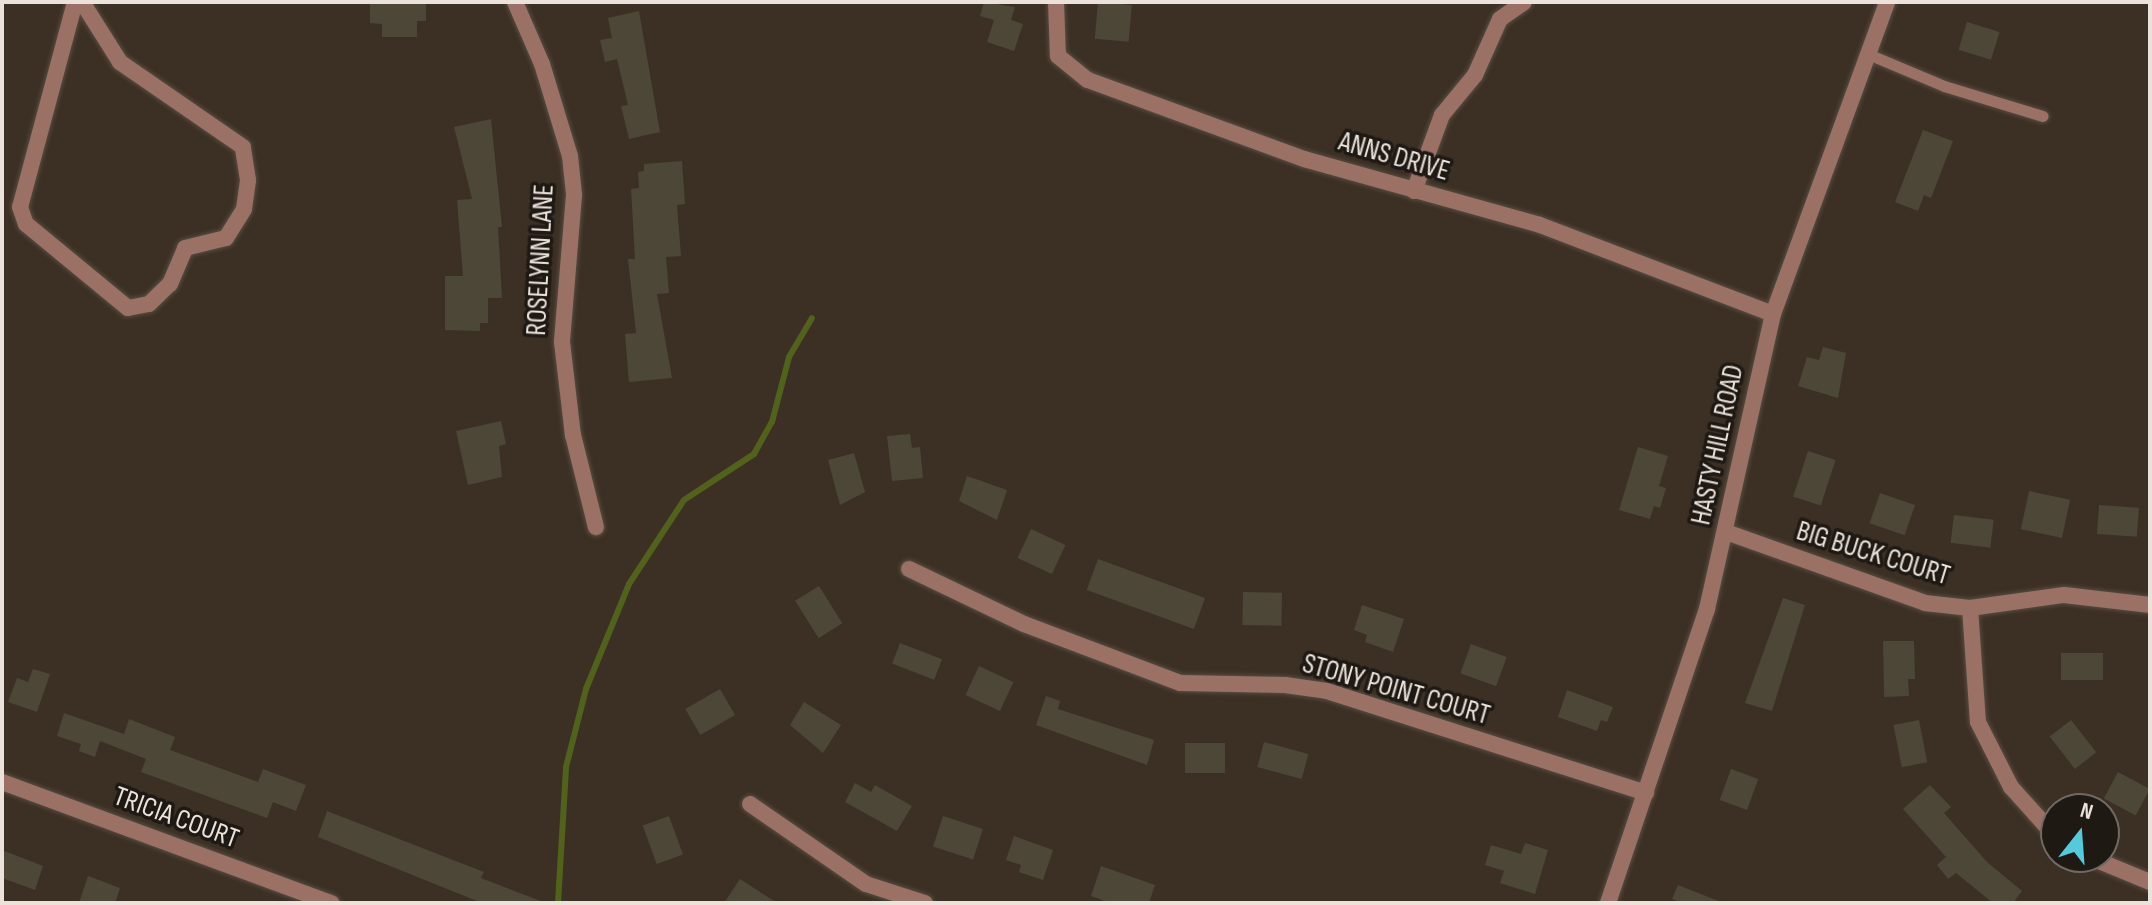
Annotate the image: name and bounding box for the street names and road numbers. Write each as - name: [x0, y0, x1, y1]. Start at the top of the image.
- street label: ANNS DRIVE: [1335, 125, 1453, 189]
- street label: ROSELYNN LANE: [520, 183, 562, 337]
- street label: HASTY HILL ROAD: [1685, 362, 1751, 528]
- street label: BIG BUCK COURT: [1792, 515, 1954, 593]
- street label: STONY POINT COURT: [1298, 647, 1494, 733]
- street label: TRICIA COURT: [109, 780, 243, 856]

